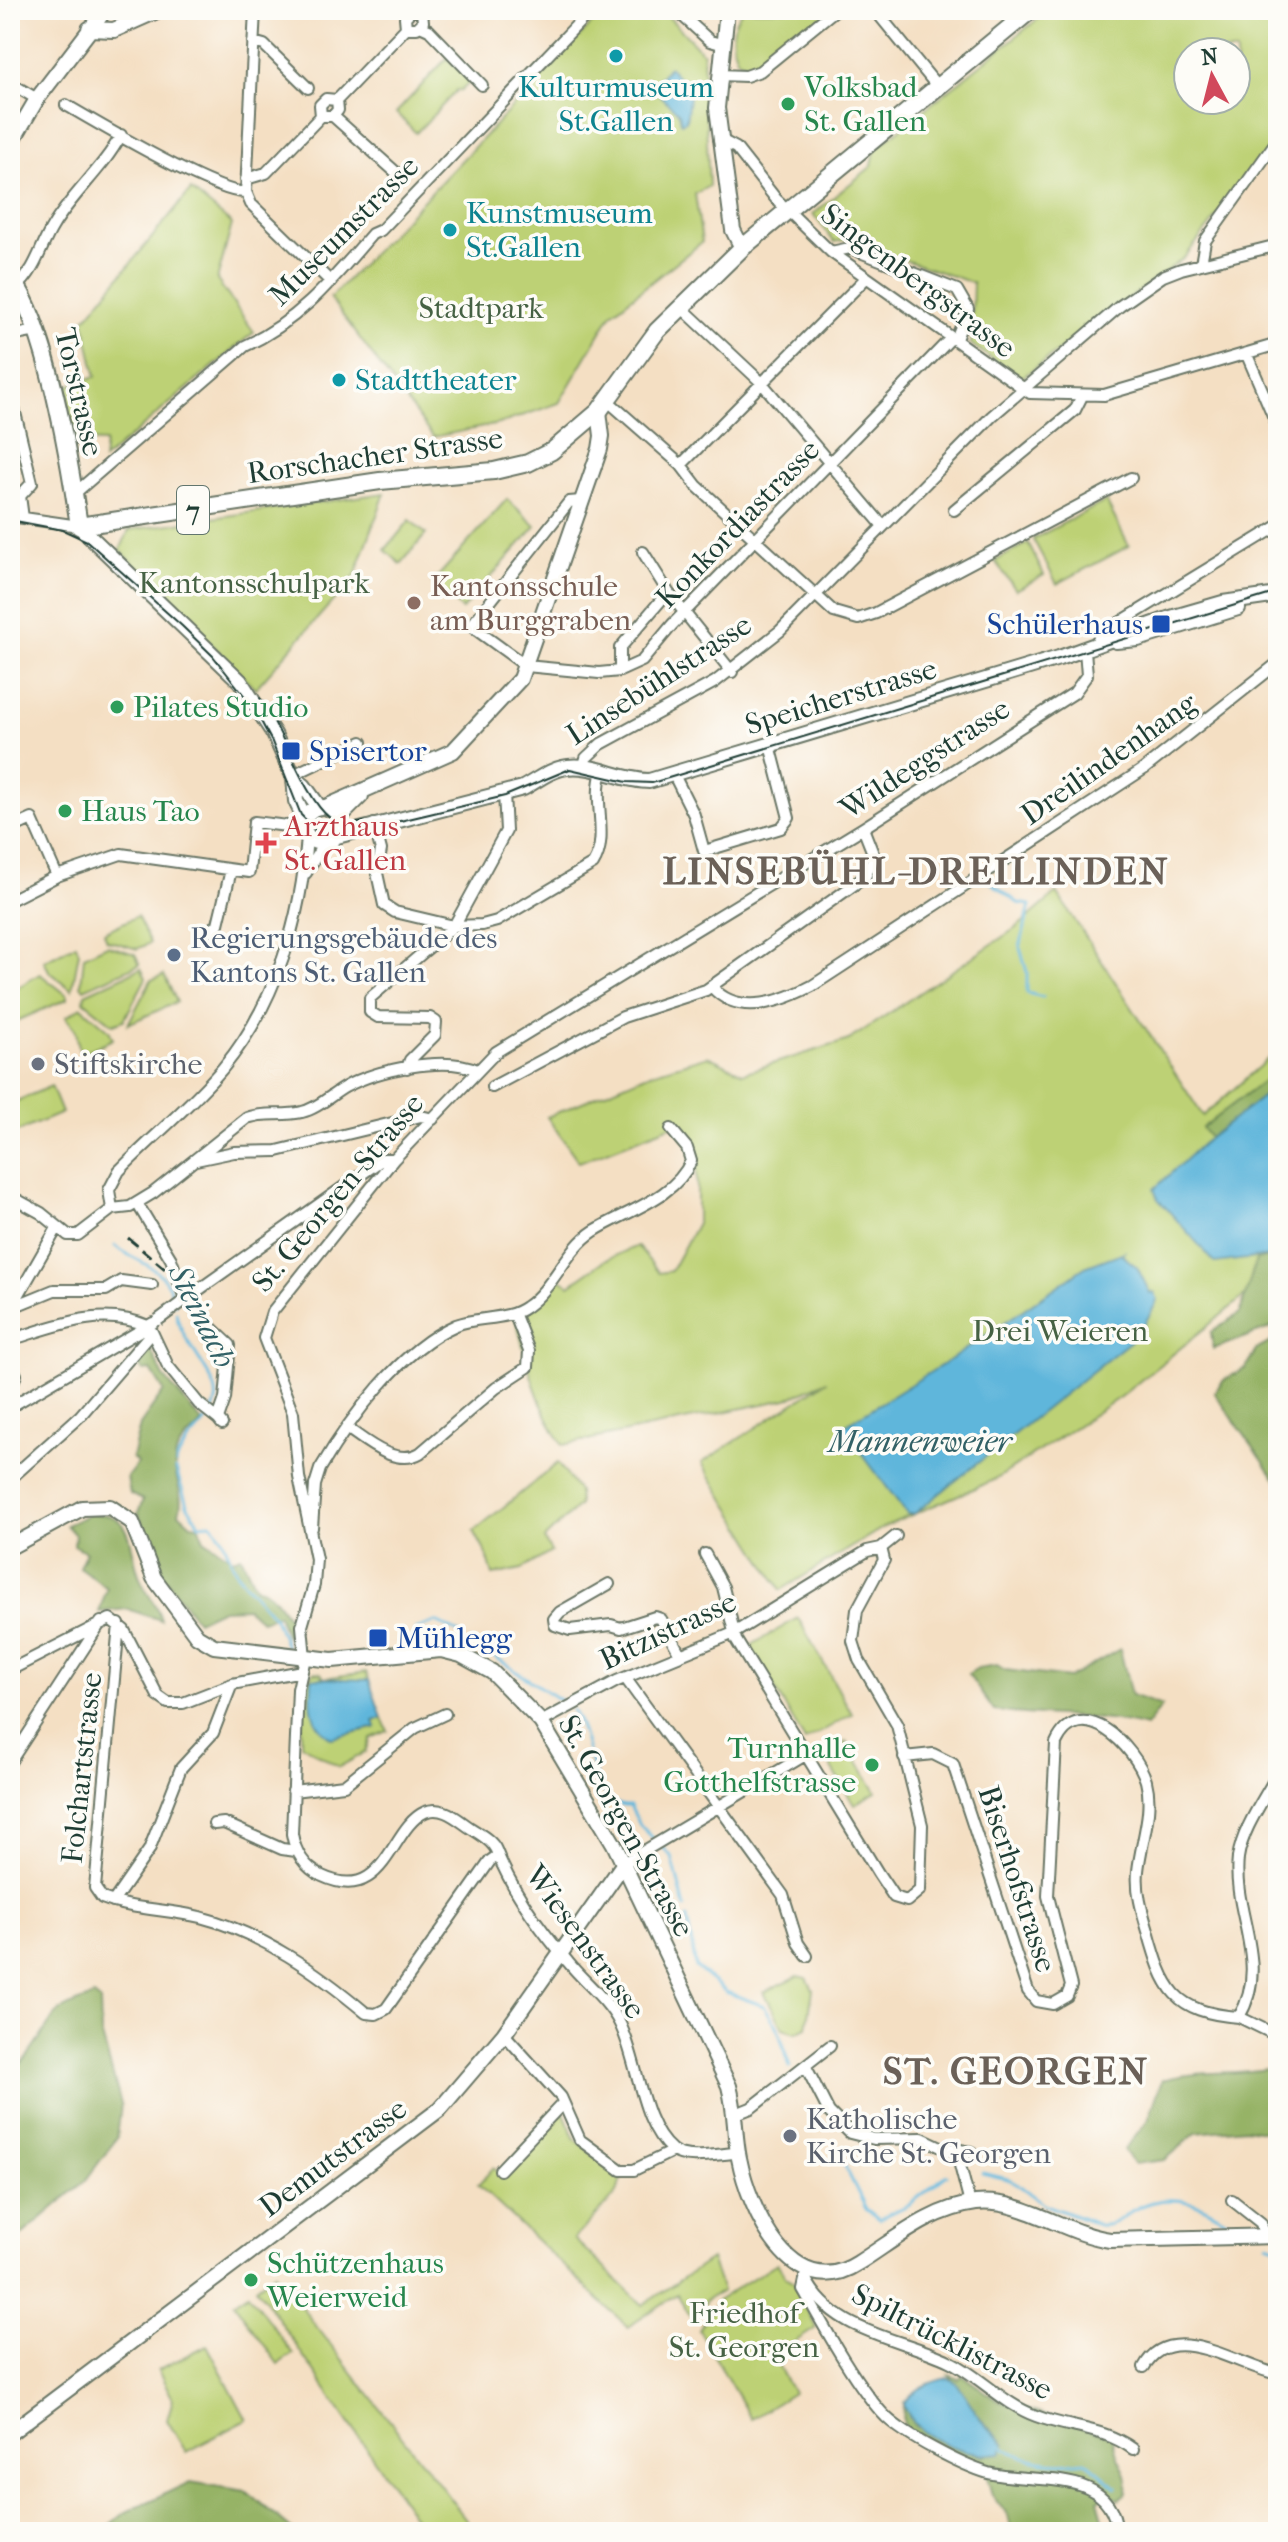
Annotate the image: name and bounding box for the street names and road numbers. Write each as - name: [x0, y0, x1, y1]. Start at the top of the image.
- street label: Museumstrasse: [262, 149, 426, 313]
- street label: Singenbergstrasse: [814, 196, 1022, 366]
- street label: Torstrasse: [47, 324, 111, 460]
- street label: Rorschacher Strasse: [245, 421, 505, 491]
- street label: Konkordiastrasse: [649, 432, 827, 615]
- road number: 7: [177, 486, 209, 534]
- street label: Linsebühlstrasse: [560, 607, 758, 753]
- street label: Speicherstrasse: [741, 651, 941, 743]
- street label: Dreilindenhang: [1014, 685, 1204, 833]
- street label: Wildeggstrasse: [833, 691, 1016, 827]
- street label: St. Georgen-Strasse: [245, 1087, 431, 1299]
- street label: Bitzistrasse: [594, 1584, 742, 1678]
- street label: Folchartstrasse: [55, 1671, 109, 1865]
- street label: St. Georgen-Strasse: [551, 1709, 702, 1943]
- street label: Biserhofstrasse: [970, 1781, 1064, 1977]
- street label: Wiesenstrasse: [517, 1857, 653, 2026]
- street label: Demutstrasse: [252, 2091, 414, 2225]
- street label: Spiltrücklistrasse: [846, 2276, 1058, 2408]

